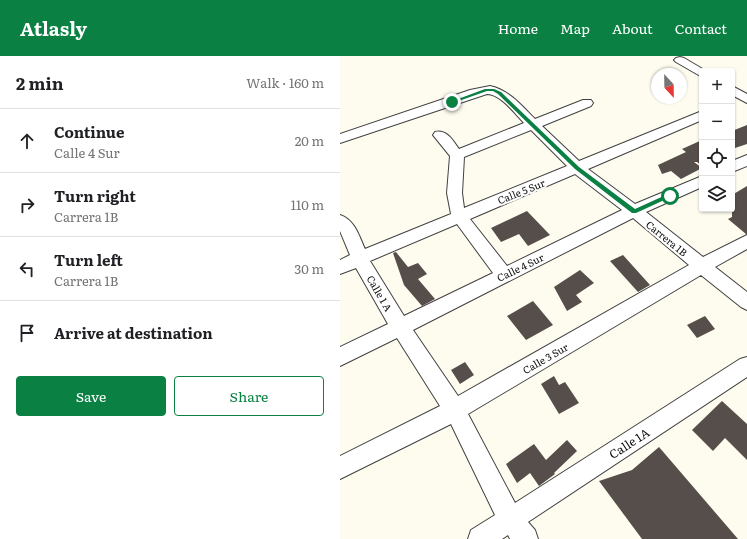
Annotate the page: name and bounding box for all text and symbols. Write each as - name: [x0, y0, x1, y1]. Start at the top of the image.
- text: Atlasly: [20, 14, 87, 42]
- text: Home: [498, 18, 538, 38]
- text: Map: [560, 18, 590, 38]
- text: About: [612, 18, 653, 38]
- text: Contact: [675, 18, 727, 38]
- north arrow: [651, 68, 687, 104]
- map controls: [699, 68, 735, 212]
- button: +: [699, 68, 735, 104]
- text: 2 min: [16, 70, 64, 95]
- text: Walk · 160 m: [246, 73, 324, 92]
- route end: [443, 93, 461, 111]
- button: −: [699, 104, 735, 140]
- text: Continue: [54, 120, 124, 143]
- icon: ahead: [16, 130, 38, 152]
- text: 20 m: [295, 131, 324, 150]
- button: locate: [699, 140, 735, 176]
- text: Calle 4 Sur: [54, 143, 120, 162]
- street label: Calle 5 Sur: [495, 175, 547, 207]
- button: layers: [699, 176, 735, 212]
- text: Turn right: [54, 184, 136, 207]
- route start: [661, 187, 679, 205]
- icon: right: [16, 194, 38, 216]
- text: 110 m: [291, 195, 324, 214]
- text: Carrera 1B: [54, 207, 118, 226]
- street label: Carrera 1B: [643, 217, 691, 260]
- text: Turn left: [54, 248, 123, 271]
- street label: Calle 4 Sur: [494, 249, 546, 285]
- icon: left: [16, 258, 38, 280]
- text: 30 m: [294, 259, 324, 278]
- text: Carrera 1B: [54, 271, 118, 290]
- street label: Calle 1 A: [364, 272, 397, 314]
- text: Arrive at destination: [54, 321, 213, 344]
- icon: arrive: [16, 322, 38, 344]
- street label: Calle 3 Sur: [519, 339, 571, 377]
- button: Save: [16, 376, 166, 416]
- button: Share: [174, 376, 324, 416]
- street label: Calle 1A: [605, 423, 653, 463]

